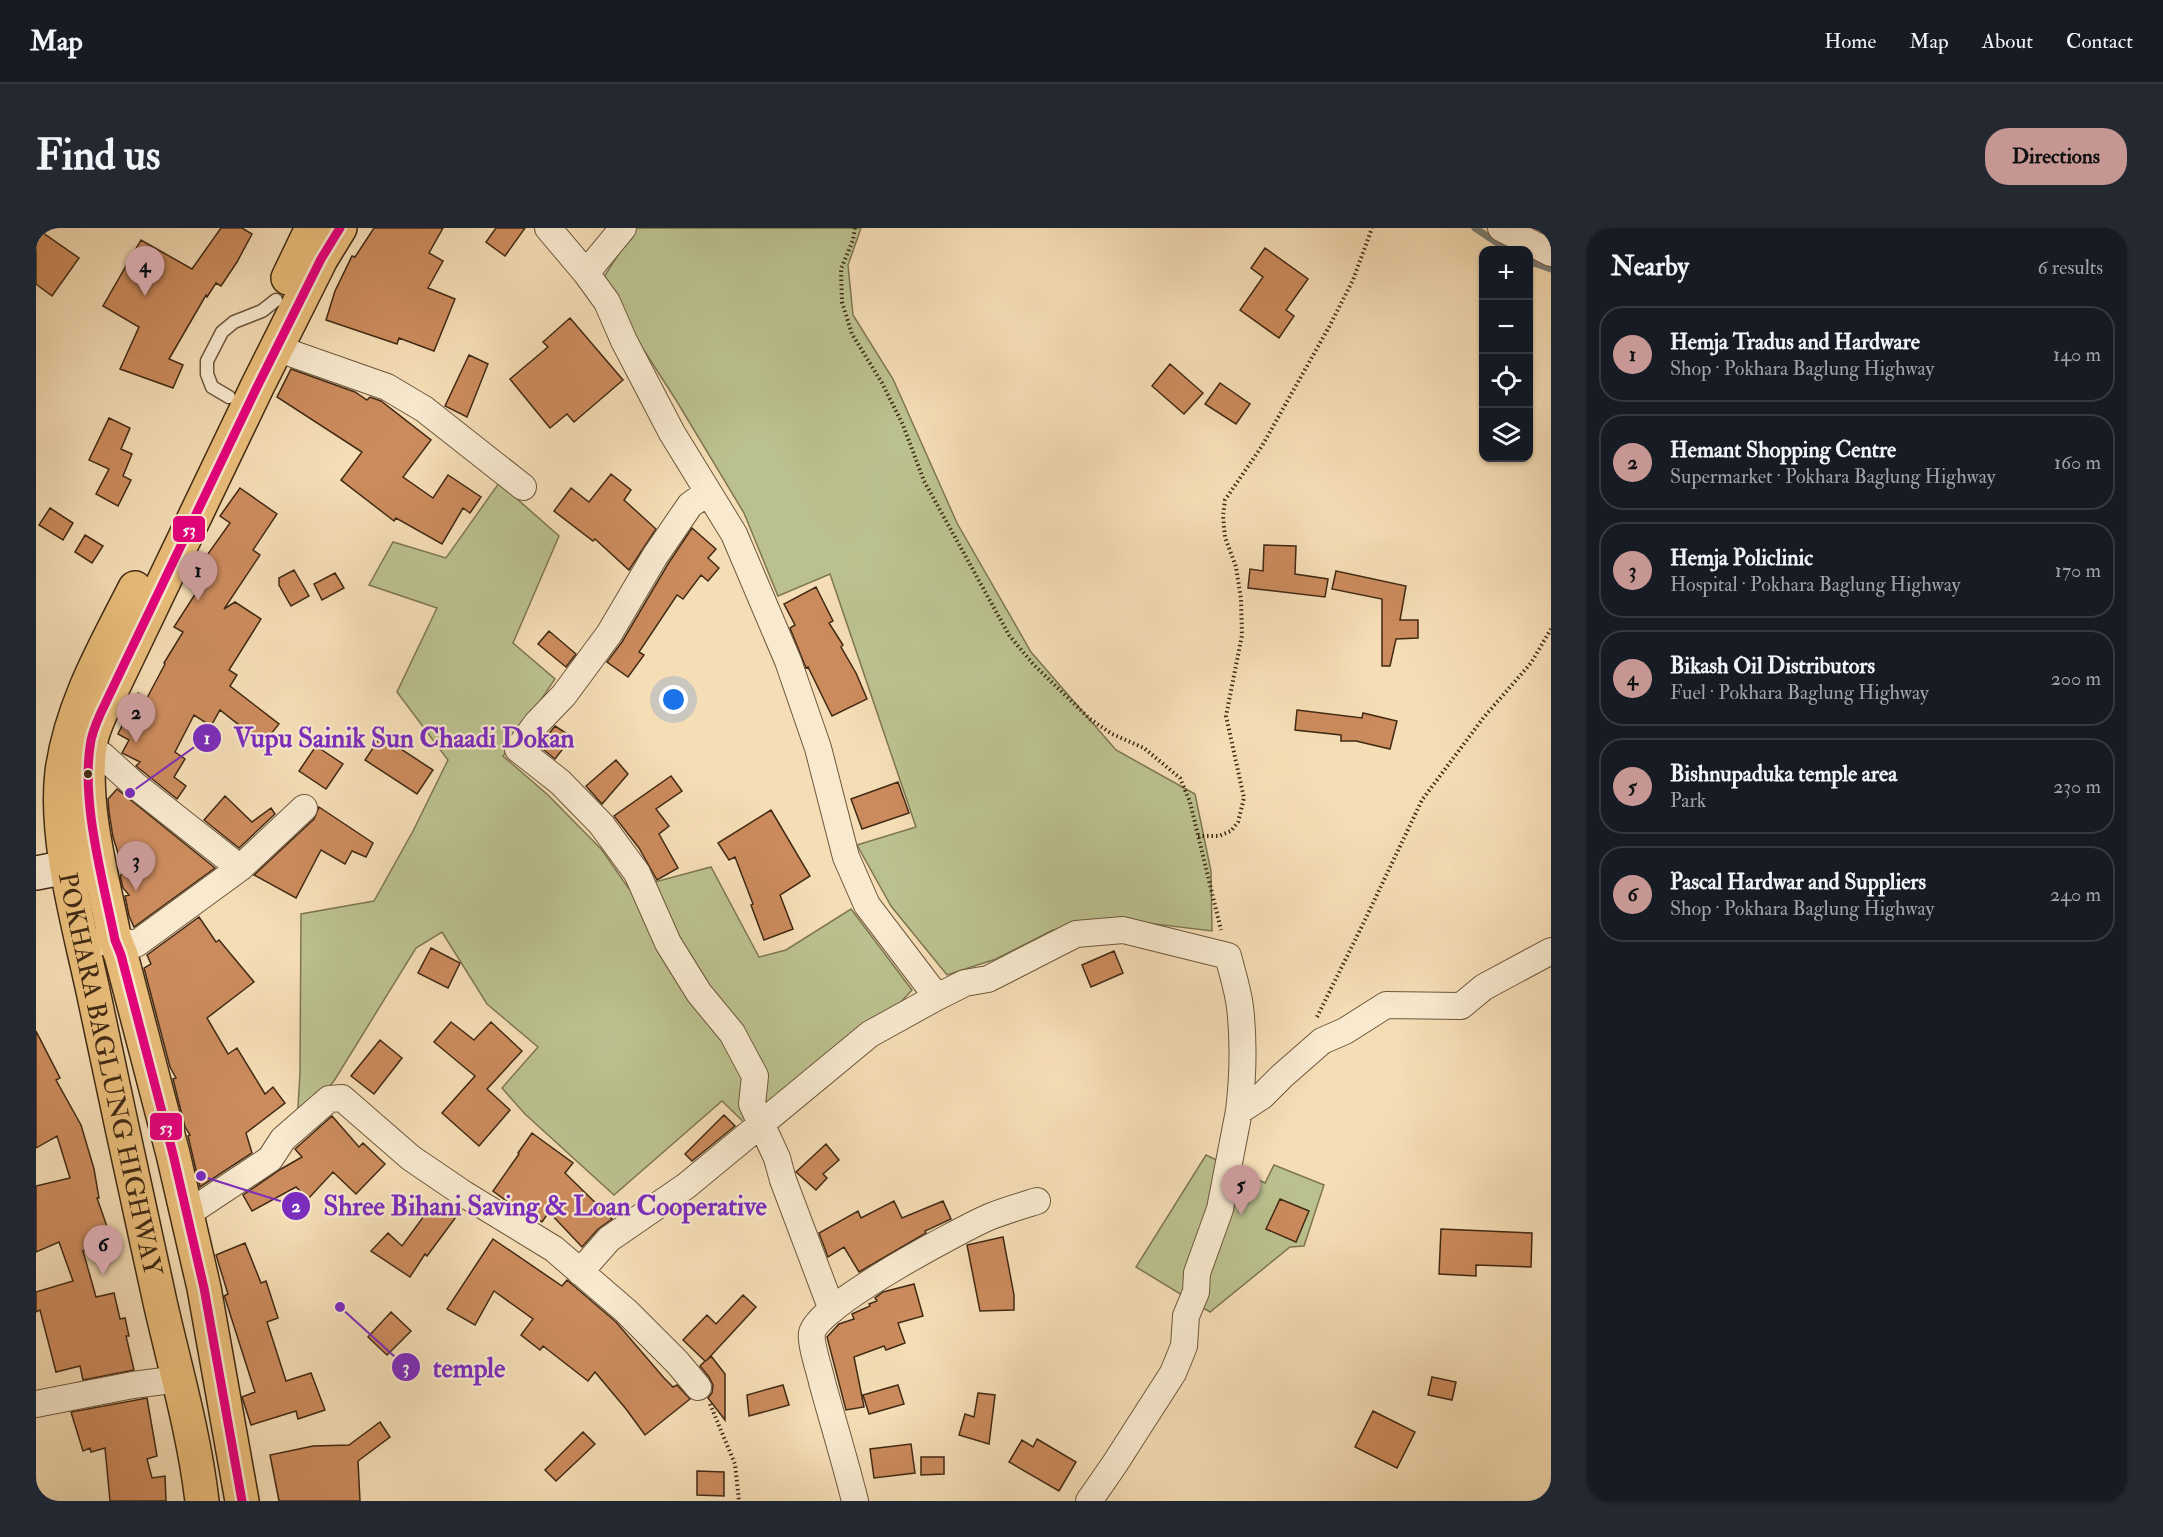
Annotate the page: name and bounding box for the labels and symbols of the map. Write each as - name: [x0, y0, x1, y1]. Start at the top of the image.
- pin: 4: [126, 247, 164, 296]
- line badge: 53: [172, 515, 206, 543]
- text: 53: [182, 520, 196, 540]
- pin: 1: [178, 552, 218, 601]
- your location: [659, 685, 688, 714]
- pin: 2: [116, 694, 156, 743]
- callout: Vupu Sainik Sun Chaadi Dokan: [192, 715, 587, 760]
- text: Vupu Sainik Sun Chaadi Dokan: [233, 722, 574, 756]
- text: 1: [204, 727, 210, 750]
- unlabelled marker: [82, 768, 94, 780]
- pin: 3: [116, 842, 156, 891]
- street label: POKHARA BAGLUNG HIGHWAY: [51, 870, 169, 1280]
- line badge: 53: [149, 1112, 183, 1141]
- text: 53: [159, 1118, 173, 1138]
- pin: 5: [1222, 1166, 1260, 1215]
- callout: Shree Bihani Saving & Loan Cooperative: [281, 1183, 779, 1228]
- text: Shree Bihani Saving & Loan Cooperative: [323, 1190, 768, 1224]
- text: 2: [291, 1195, 301, 1218]
- pin: 6: [84, 1226, 122, 1275]
- callout: temple: [391, 1345, 517, 1390]
- text: temple: [433, 1352, 506, 1386]
- text: 3: [403, 1356, 410, 1379]

